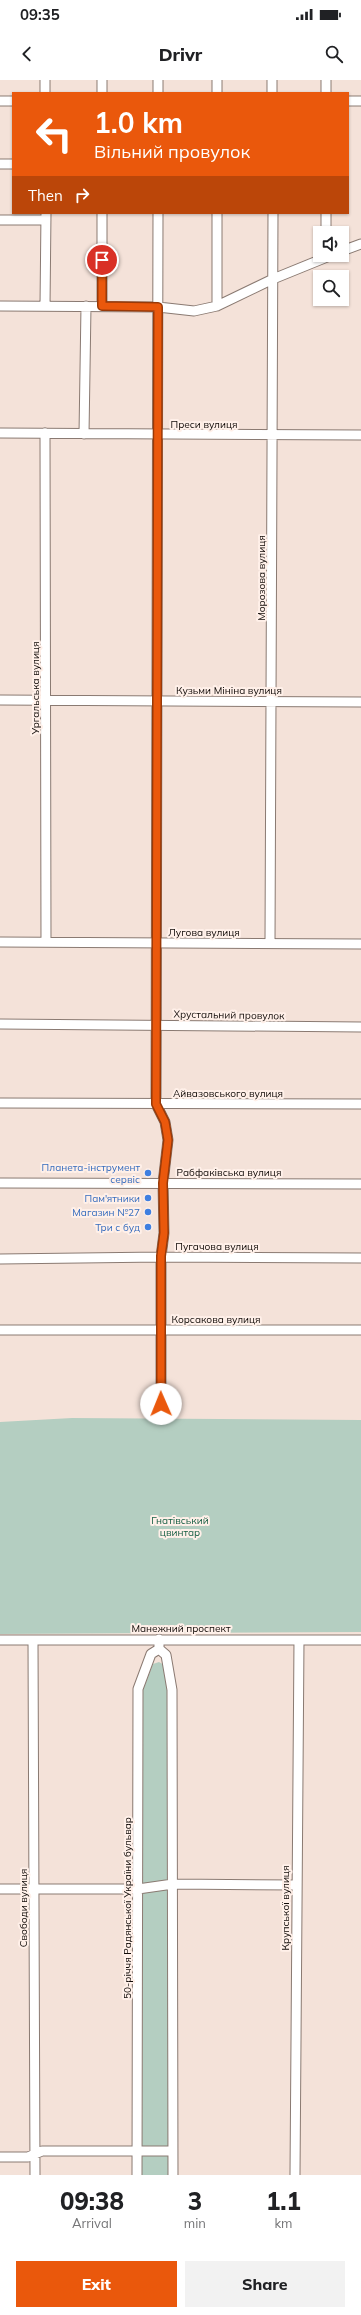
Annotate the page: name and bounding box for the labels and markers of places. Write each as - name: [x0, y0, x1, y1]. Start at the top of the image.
- pin: [85, 243, 119, 277]
- place label: Планета-інструмент сервіс: [42, 1161, 140, 1186]
- marker: Планета-інструмент сервіс: [143, 1168, 153, 1178]
- place label: Пам'ятники: [85, 1192, 140, 1205]
- marker: Пам'ятники: [143, 1193, 153, 1203]
- place label: Магазин №27: [72, 1206, 140, 1219]
- marker: Магазин №27: [143, 1207, 153, 1217]
- place label: Три с буд: [95, 1221, 140, 1234]
- marker: Три с буд: [143, 1222, 153, 1232]

